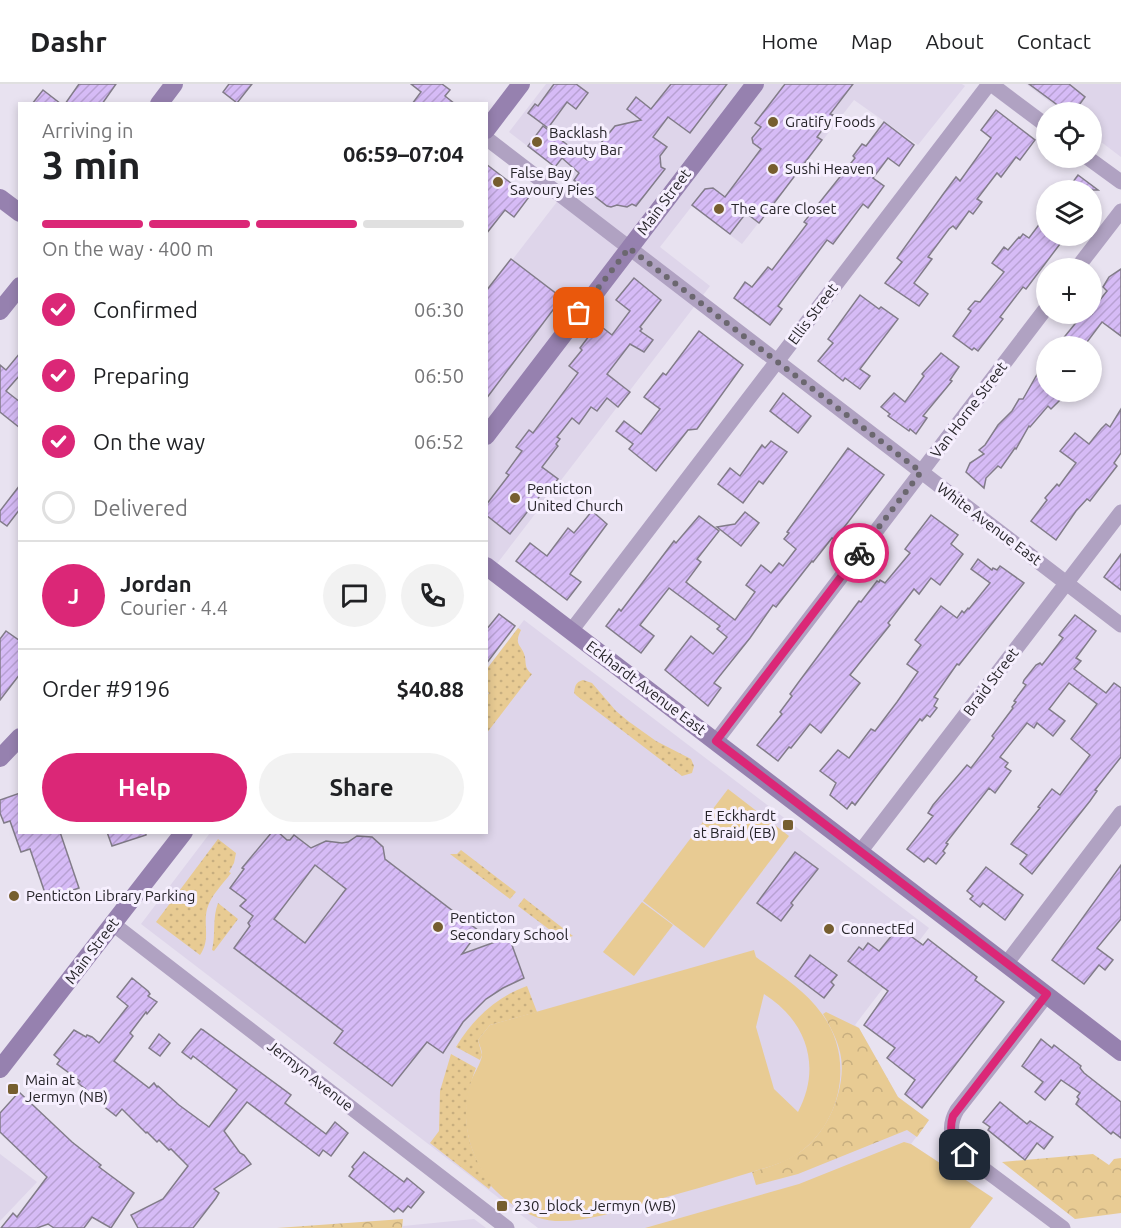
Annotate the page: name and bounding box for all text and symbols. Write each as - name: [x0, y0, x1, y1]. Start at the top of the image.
- text: Dashr: [30, 26, 107, 57]
- text: Home: [761, 29, 818, 53]
- text: Map: [851, 29, 892, 53]
- text: About: [925, 29, 984, 53]
- text: Contact: [1017, 29, 1091, 53]
- map controls: [1036, 102, 1102, 402]
- button: locate: [1036, 102, 1102, 168]
- place label: Gratify Foods: [785, 113, 875, 130]
- marker: Gratify Foods: [766, 115, 780, 129]
- text: Arriving in: [42, 119, 133, 142]
- place label: Backlash Beauty Bar: [549, 124, 623, 158]
- marker: Backlash Beauty Bar: [530, 135, 544, 149]
- text: 06:59–07:04: [343, 141, 464, 166]
- text: 3 min: [42, 143, 141, 186]
- place label: Sushi Heaven: [785, 160, 874, 177]
- marker: Sushi Heaven: [766, 162, 780, 176]
- place label: False Bay Savoury Pies: [510, 164, 594, 198]
- street label: Main Street: [633, 165, 694, 238]
- marker: False Bay Savoury Pies: [491, 175, 505, 189]
- button: layers: [1036, 180, 1102, 246]
- place label: The Care Closet: [731, 200, 837, 217]
- marker: The Care Closet: [712, 202, 726, 216]
- text: On the way · 400 m: [42, 237, 214, 260]
- button: +: [1036, 258, 1102, 324]
- street label: Ellis Street: [784, 280, 841, 347]
- pin: [553, 287, 604, 338]
- icon: check: [42, 293, 75, 326]
- icon: bag: [562, 296, 595, 329]
- text: Confirmed: [93, 297, 198, 322]
- text: 06:30: [414, 298, 464, 321]
- button: −: [1036, 336, 1102, 402]
- street label: Van Horne Street: [927, 358, 1010, 461]
- icon: check: [42, 359, 75, 392]
- text: Preparing: [93, 363, 190, 388]
- text: 06:50: [414, 364, 464, 387]
- icon: check: [42, 425, 75, 458]
- text: On the way: [93, 429, 205, 454]
- text: 06:52: [414, 430, 464, 453]
- street label: White Avenue East: [934, 479, 1045, 568]
- place label: Penticton United Church: [527, 480, 623, 514]
- marker: Penticton United Church: [508, 491, 522, 505]
- text: Delivered: [93, 495, 188, 520]
- courier: [829, 523, 889, 583]
- icon: bike: [843, 537, 876, 570]
- button: chat: [323, 564, 386, 627]
- button: phone: [401, 564, 464, 627]
- text: Jordan: [120, 571, 192, 596]
- text: J: [68, 583, 79, 608]
- text: Courier · 4.4: [120, 596, 228, 619]
- street label: Eckhardt Avenue East: [583, 637, 710, 738]
- street label: Braid Street: [960, 644, 1022, 719]
- text: Order #9196: [42, 676, 170, 701]
- text: $40.88: [397, 676, 464, 701]
- button: Help: [42, 753, 247, 822]
- button: Share: [259, 753, 464, 822]
- place label: E Eckhardt at Braid (EB): [693, 807, 776, 841]
- marker: E Eckhardt at Braid (EB): [781, 818, 795, 832]
- place label: Penticton Library Parking: [26, 887, 195, 904]
- marker: Penticton Library Parking: [7, 889, 21, 903]
- place label: Penticton Secondary School: [450, 909, 569, 943]
- street label: Main Street: [61, 914, 122, 987]
- marker: Penticton Secondary School: [431, 920, 445, 934]
- place label: ConnectEd: [841, 920, 914, 937]
- marker: ConnectEd: [822, 922, 836, 936]
- street label: Jermyn Avenue: [264, 1037, 357, 1114]
- place label: Main at Jermyn (NB): [25, 1071, 108, 1105]
- marker: Main at Jermyn (NB): [6, 1082, 20, 1096]
- pin: [939, 1129, 990, 1180]
- icon: home: [948, 1138, 981, 1171]
- place label: 230_block_Jermyn (WB): [514, 1197, 676, 1214]
- marker: 230_block_Jermyn (WB): [495, 1199, 509, 1213]

